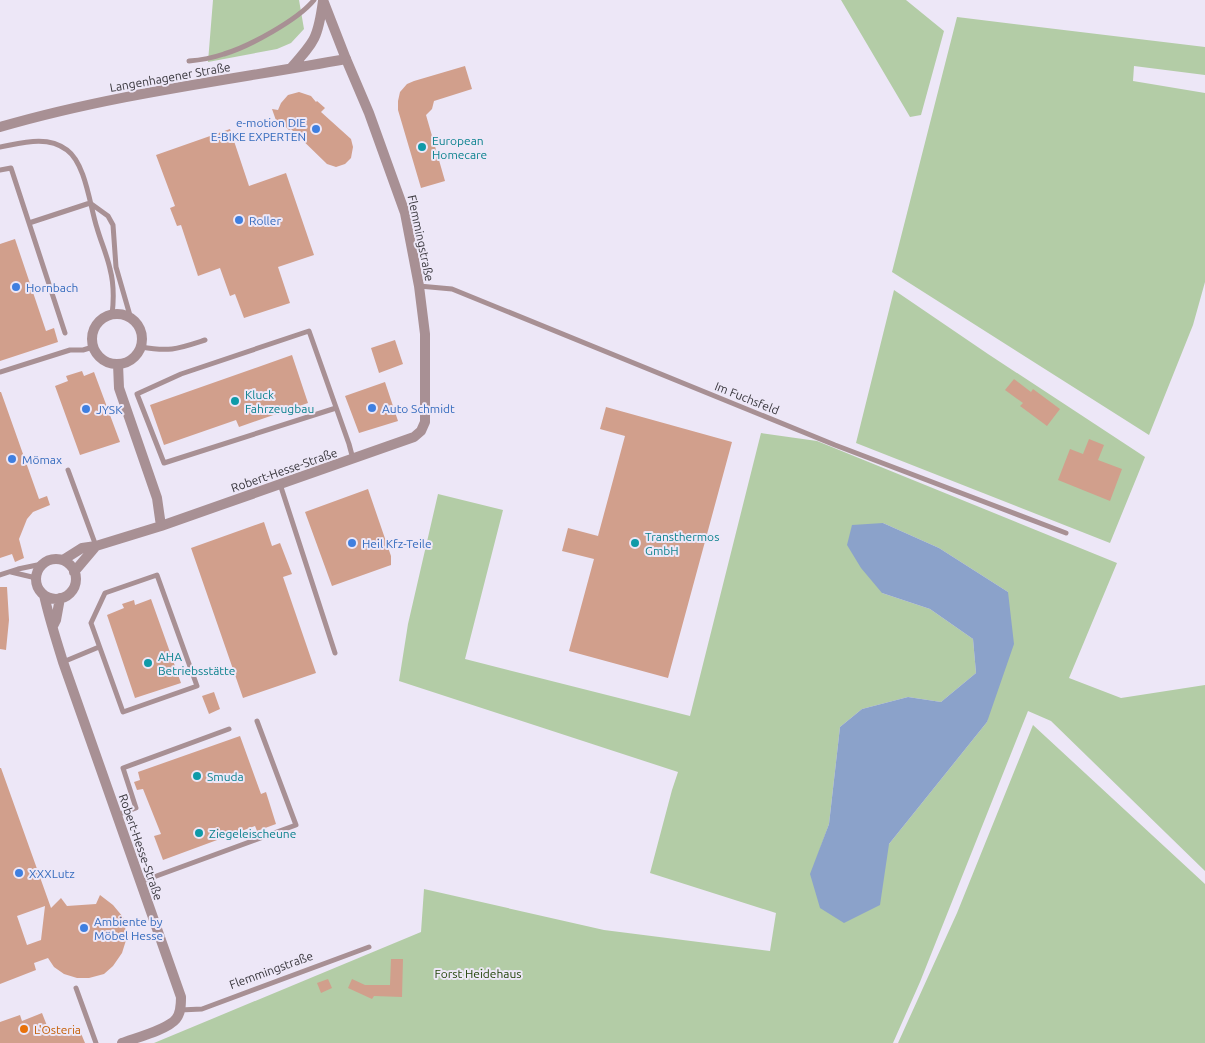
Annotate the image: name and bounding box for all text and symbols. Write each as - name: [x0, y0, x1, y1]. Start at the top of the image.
- street label: Langenhagener Straße: [109, 60, 231, 94]
- place label: e-motion DIE E-BIKE EXPERTEN: [211, 116, 306, 143]
- marker: e-motion DIE E-BIKE EXPERTEN: [310, 123, 322, 135]
- place label: European Homecare: [432, 134, 487, 161]
- marker: European Homecare: [416, 141, 428, 153]
- street label: Flemmingstraße: [405, 194, 437, 282]
- marker: Roller: [233, 214, 245, 226]
- place label: Roller: [249, 214, 281, 227]
- marker: Hornbach: [10, 281, 22, 293]
- place label: Hornbach: [26, 281, 78, 294]
- street label: Im Fuchsfeld: [713, 379, 781, 417]
- place label: Kluck Fahrzeugbau: [245, 388, 314, 415]
- marker: Kluck Fahrzeugbau: [229, 395, 241, 407]
- marker: Auto Schmidt: [366, 402, 378, 414]
- place label: Auto Schmidt: [382, 402, 455, 415]
- marker: JYSK: [80, 403, 92, 415]
- place label: JYSK: [96, 403, 123, 416]
- street label: Robert-Hesse-Straße: [229, 446, 339, 494]
- marker: Mömax: [6, 453, 18, 465]
- place label: Mömax: [22, 453, 62, 466]
- place label: Transthermos GmbH: [645, 530, 719, 557]
- marker: Heil Kfz-Teile: [346, 537, 358, 549]
- place label: Heil Kfz-Teile: [362, 537, 432, 550]
- marker: Transthermos GmbH: [629, 537, 641, 549]
- place label: AHA Betriebsstätte: [158, 650, 235, 677]
- marker: AHA Betriebsstätte: [142, 657, 154, 669]
- marker: Smuda: [191, 770, 203, 782]
- place label: Smuda: [207, 770, 244, 783]
- street label: Robert-Hesse-Straße: [117, 792, 165, 902]
- marker: Ziegeleischeune: [193, 827, 205, 839]
- place label: Ziegeleischeune: [209, 827, 296, 840]
- marker: XXXLutz: [13, 867, 25, 879]
- place label: XXXLutz: [29, 867, 75, 880]
- place label: Ambiente by Möbel Hesse: [94, 915, 163, 942]
- marker: Ambiente by Möbel Hesse: [78, 922, 90, 934]
- street label: Flemmingstraße: [227, 949, 315, 991]
- park label: Forst Heidehaus: [434, 967, 522, 980]
- marker: L'Osteria: [18, 1023, 30, 1035]
- place label: L'Osteria: [34, 1023, 81, 1036]

